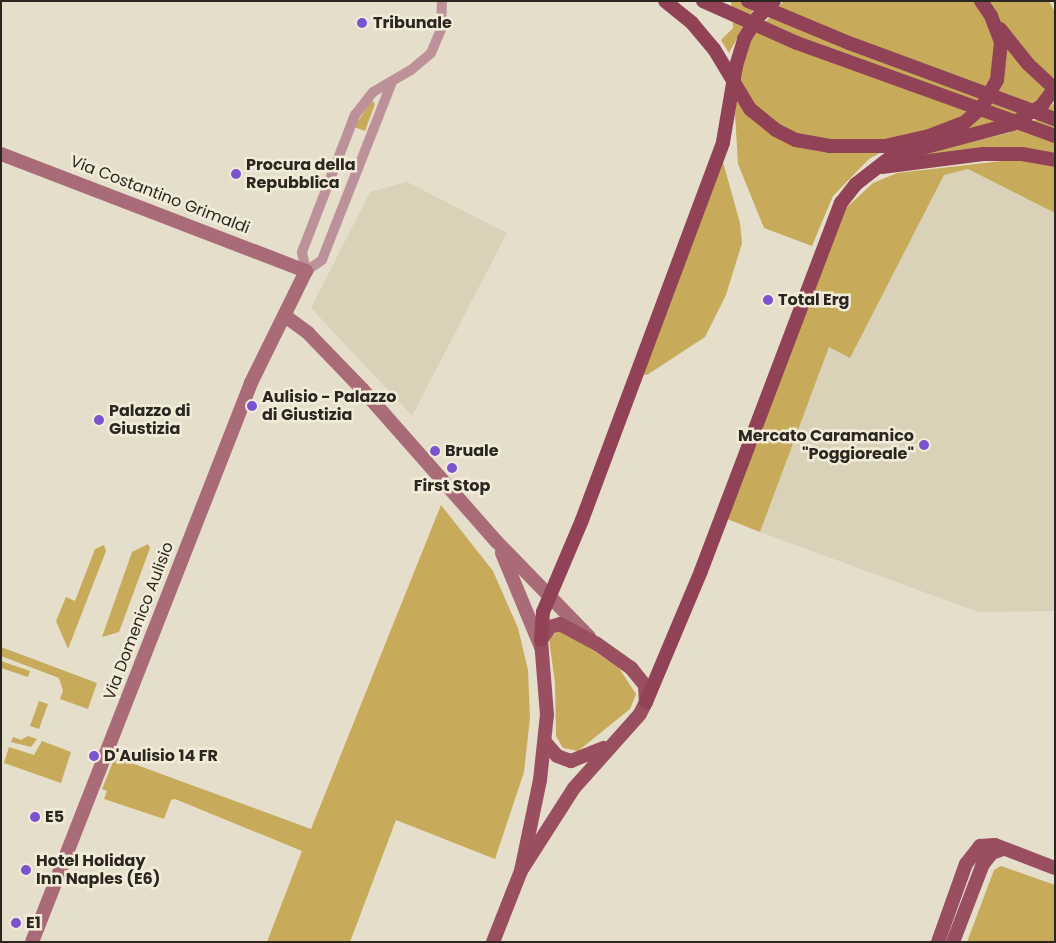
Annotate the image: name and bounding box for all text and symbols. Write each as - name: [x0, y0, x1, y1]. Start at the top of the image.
- place label: Tribunale: [373, 13, 452, 33]
- marker: Tribunale: [355, 16, 369, 30]
- street label: Via Costantino Grimaldi: [68, 152, 252, 238]
- place label: Procura della Repubblica: [246, 155, 356, 193]
- marker: Procura della Repubblica: [230, 168, 242, 180]
- place label: Total Erg: [778, 290, 849, 310]
- marker: Total Erg: [762, 294, 774, 306]
- place label: Aulisio - Palazzo di Giustizia: [262, 387, 396, 425]
- marker: Aulisio - Palazzo di Giustizia: [246, 400, 258, 412]
- place label: Palazzo di Giustizia: [109, 401, 190, 439]
- marker: Palazzo di Giustizia: [93, 414, 105, 426]
- place label: Mercato Caramanico "Poggioreale": [738, 426, 914, 464]
- marker: Mercato Caramanico "Poggioreale": [918, 439, 930, 451]
- place label: Bruale: [445, 441, 499, 461]
- marker: Bruale: [429, 445, 441, 457]
- marker: First Stop: [446, 462, 458, 474]
- place label: First Stop: [414, 476, 490, 496]
- street label: Via Domenico Aulisio: [100, 539, 178, 703]
- place label: D'Aulisio 14 FR: [104, 746, 218, 766]
- marker: D'Aulisio 14 FR: [88, 750, 100, 762]
- place label: E5: [45, 807, 64, 827]
- marker: E5: [29, 811, 41, 823]
- place label: Hotel Holiday Inn Naples (E6): [36, 851, 160, 889]
- marker: Hotel Holiday Inn Naples (E6): [20, 864, 32, 876]
- place label: E1: [26, 913, 41, 933]
- marker: E1: [10, 917, 22, 929]

